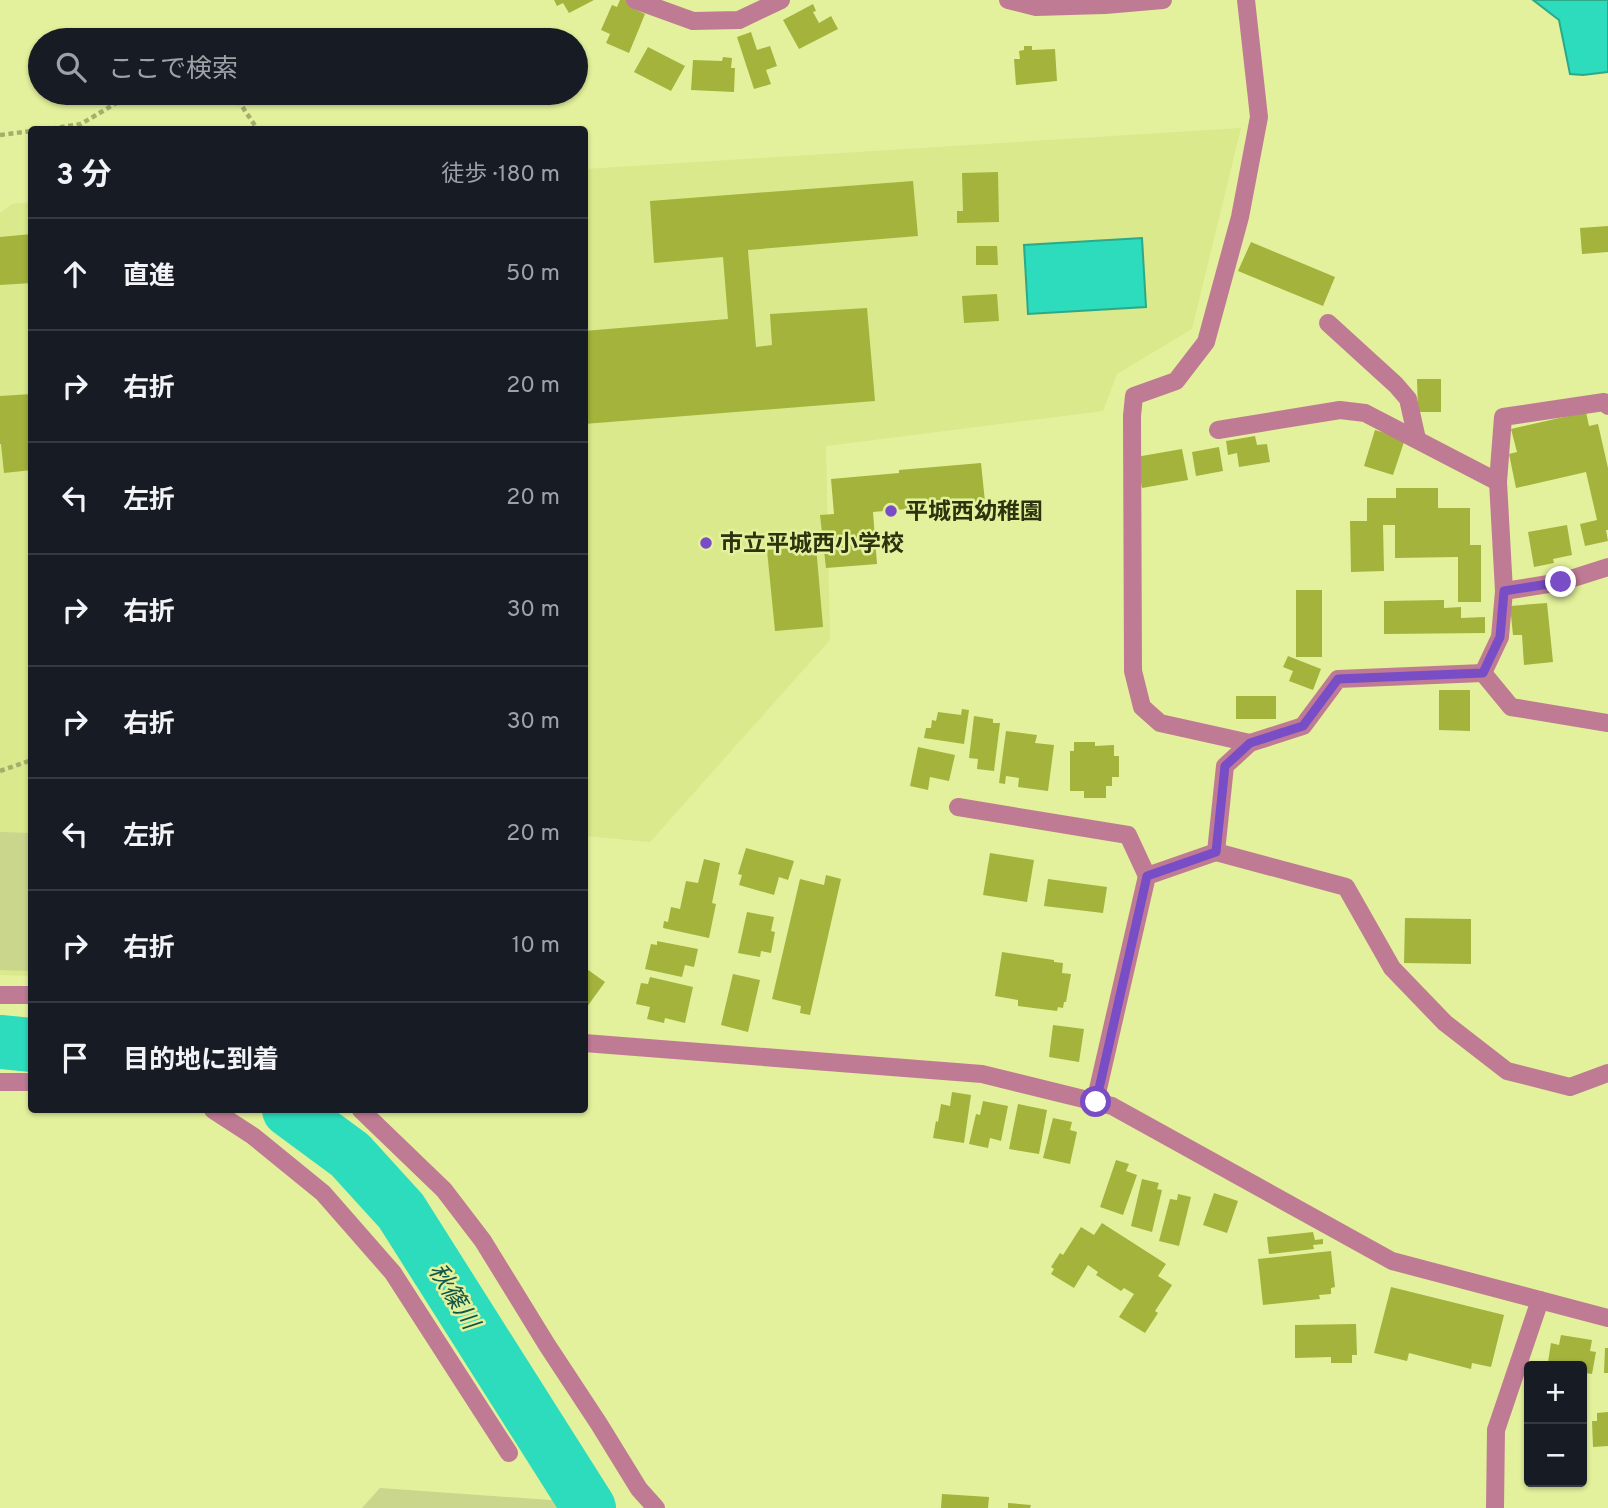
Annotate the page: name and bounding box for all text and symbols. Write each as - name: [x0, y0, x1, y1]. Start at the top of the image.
- search box: [28, 28, 588, 105]
- icon: search: [52, 48, 90, 86]
- text: ここで検索: [108, 54, 238, 87]
- text: 3 分: [56, 158, 112, 195]
- text: 徒歩 · 180 m: [441, 161, 560, 190]
- icon: ahead: [56, 255, 94, 293]
- text: 50 m: [506, 260, 560, 289]
- text: 直進: [123, 261, 175, 294]
- icon: right: [56, 367, 94, 405]
- text: 20 m: [506, 372, 560, 401]
- text: 右折: [123, 373, 175, 406]
- icon: left: [56, 479, 94, 517]
- text: 20 m: [506, 484, 560, 513]
- text: 左折: [123, 485, 175, 518]
- place label: 平城西幼稚園: [905, 499, 1043, 528]
- marker: 平城西幼稚園: [883, 503, 899, 519]
- place label: 市立平城西小学校: [720, 531, 904, 560]
- marker: 市立平城西小学校: [698, 535, 714, 551]
- route end: [1545, 566, 1576, 597]
- icon: right: [56, 591, 94, 629]
- text: 30 m: [507, 596, 560, 625]
- text: 右折: [123, 597, 175, 630]
- icon: right: [56, 703, 94, 741]
- text: 30 m: [507, 708, 560, 737]
- text: 右折: [123, 709, 175, 742]
- icon: left: [56, 815, 94, 853]
- text: 20 m: [506, 820, 560, 849]
- text: 左折: [123, 821, 175, 854]
- icon: right: [56, 927, 94, 965]
- text: 10 m: [512, 932, 560, 961]
- text: 右折: [123, 933, 175, 966]
- icon: arrive: [56, 1039, 94, 1077]
- text: 目的地に到着: [123, 1045, 279, 1078]
- route start: [1080, 1086, 1111, 1117]
- water label: 秋篠川: [421, 1259, 486, 1338]
- map controls: [1524, 1361, 1587, 1487]
- button: +: [1524, 1361, 1587, 1424]
- button: −: [1524, 1424, 1587, 1487]

